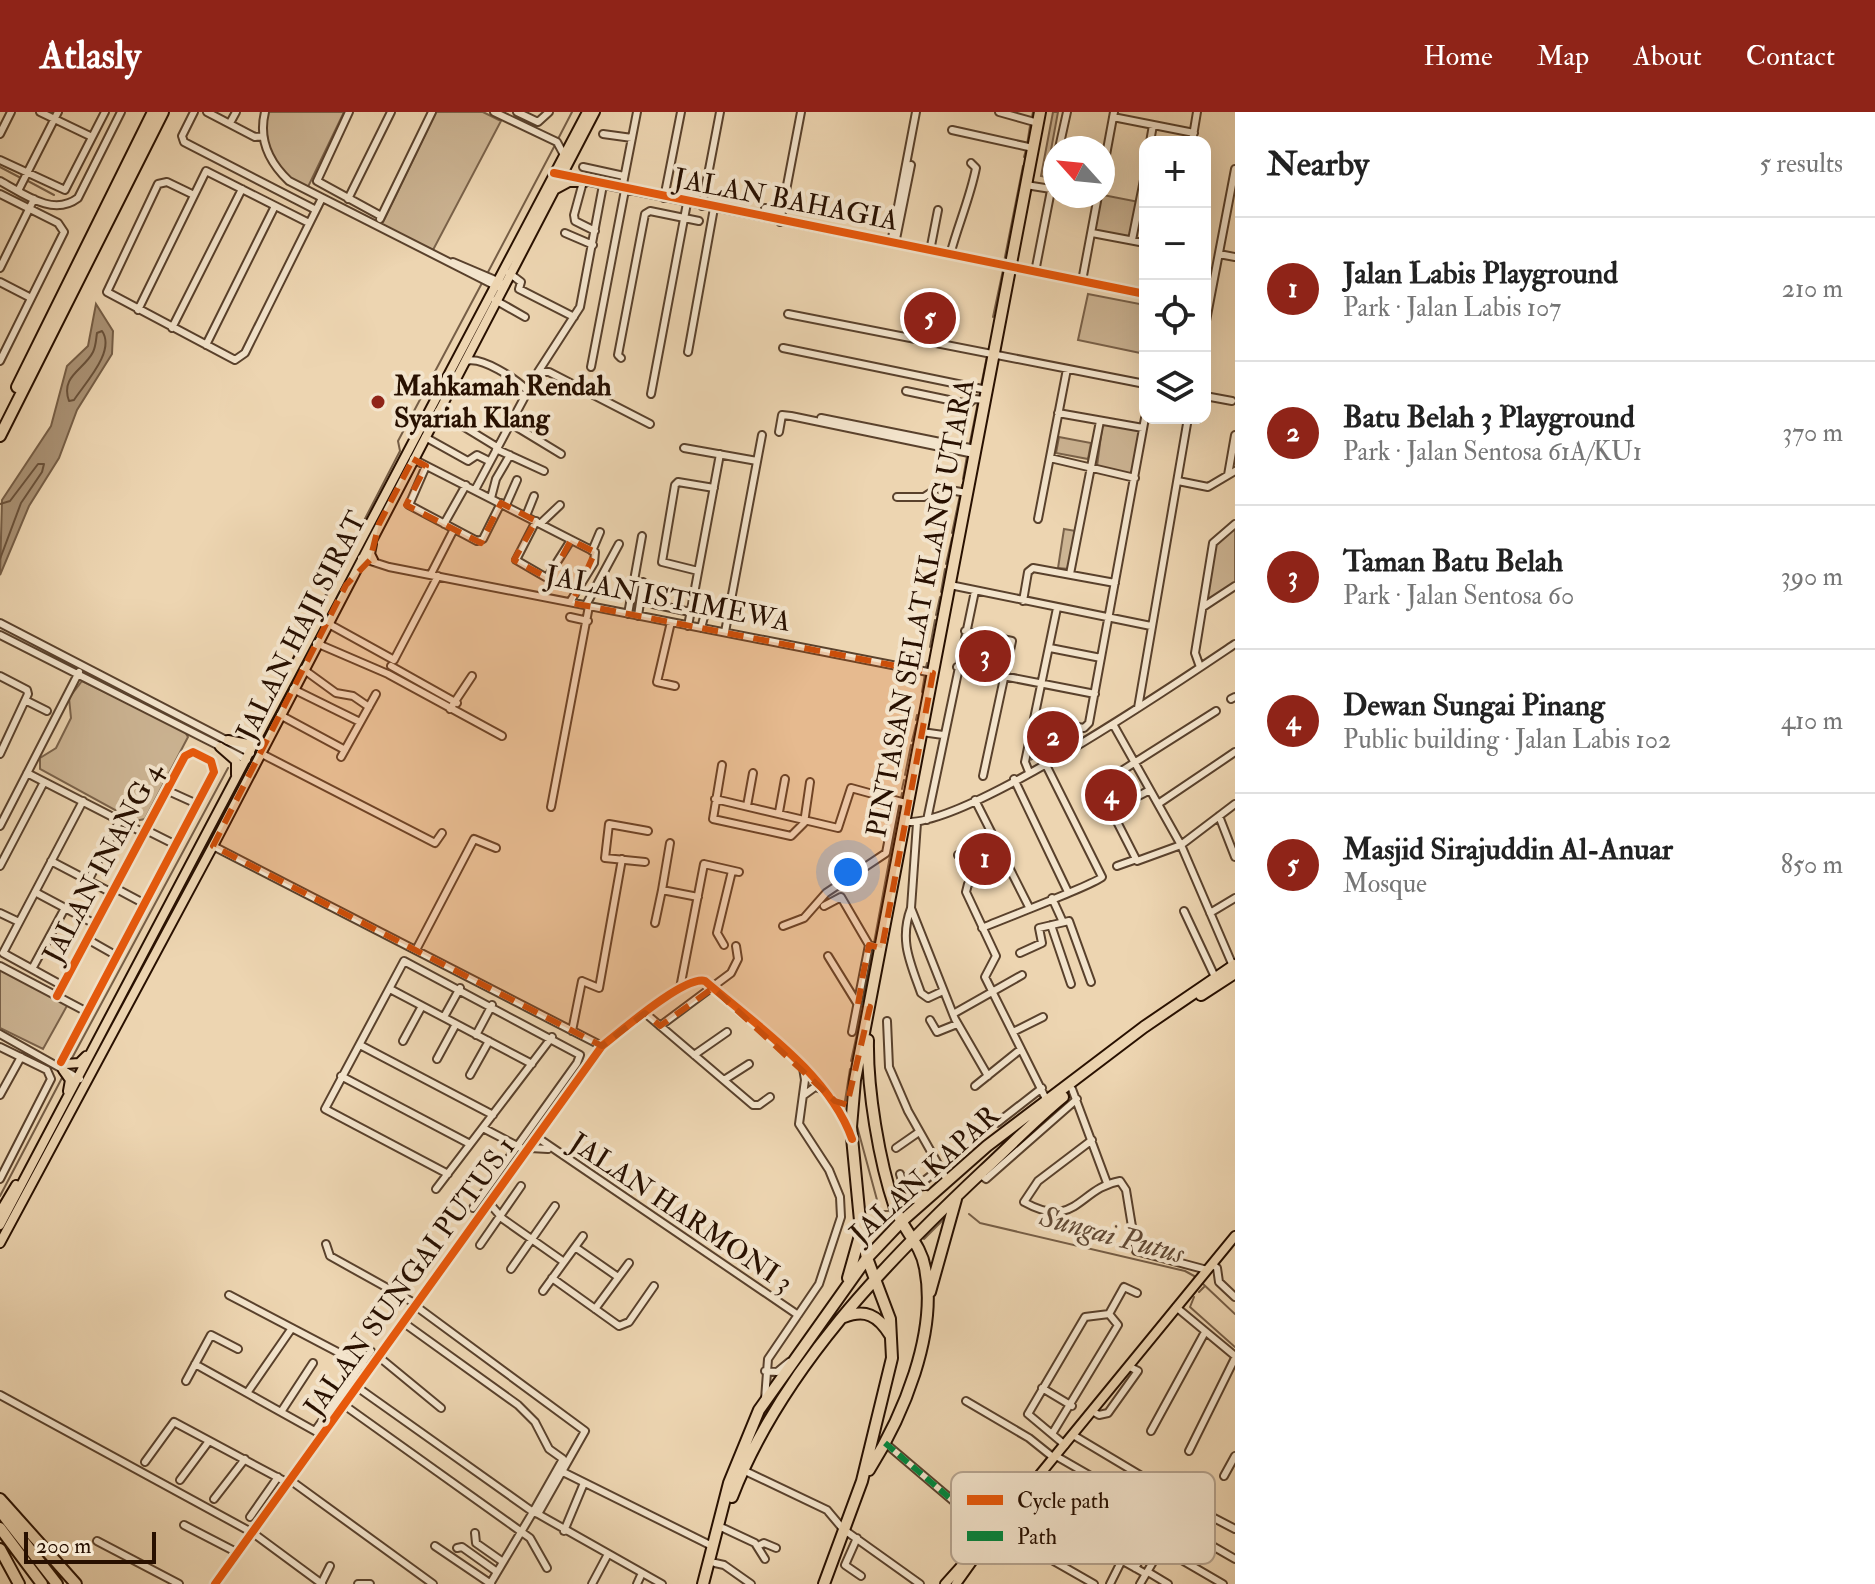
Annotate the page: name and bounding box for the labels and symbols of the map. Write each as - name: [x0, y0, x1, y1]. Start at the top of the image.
- north arrow: [1043, 136, 1115, 208]
- street label: JALAN BAHAGIA: [670, 161, 901, 239]
- pin: 5: [904, 288, 956, 348]
- place label: Mahkamah Rendah Syariah Klang: [393, 369, 612, 436]
- street label: PINTASAN SELAT KLANG UTARA: [859, 376, 983, 840]
- marker: Mahkamah Rendah Syariah Klang: [369, 393, 387, 411]
- street label: JALAN HAJI SIRAT: [229, 506, 375, 747]
- street label: JALAN ISTIMEWA: [541, 558, 794, 640]
- pin: 3: [959, 626, 1011, 686]
- pin: 2: [1027, 707, 1079, 767]
- street label: JALAN INANG 4: [35, 755, 171, 970]
- pin: 4: [1085, 765, 1137, 825]
- pin: 1: [959, 829, 1011, 889]
- your location: [828, 852, 868, 892]
- street label: JALAN KAPAR: [842, 1098, 1008, 1252]
- street label: JALAN HARMONI 3: [562, 1125, 799, 1301]
- street label: JALAN SUNGAI PUTUS 1: [296, 1131, 523, 1424]
- water label: Sungai Putus: [1035, 1198, 1189, 1272]
- legend: [951, 1472, 1215, 1564]
- text: Cycle path: [1017, 1487, 1110, 1516]
- text: Path: [1017, 1523, 1058, 1551]
- scale bar: [24, 1528, 156, 1564]

